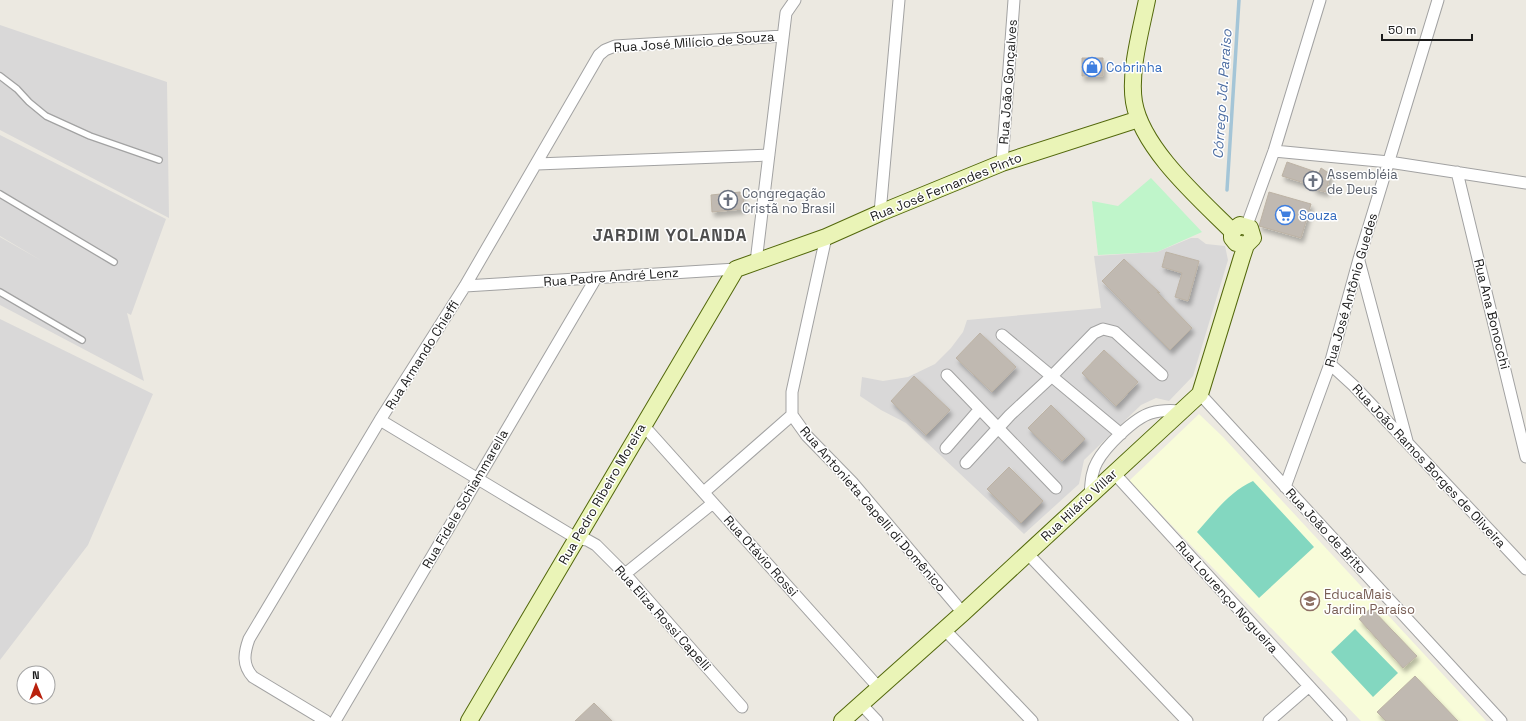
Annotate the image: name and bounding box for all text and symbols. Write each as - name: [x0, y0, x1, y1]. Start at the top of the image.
- scale bar: [1382, 16, 1472, 42]
- street label: Rua João Gonçalves: [995, 19, 1021, 145]
- text: 50 m: [1388, 22, 1416, 38]
- street label: Rua José Milício de Souza: [613, 28, 775, 56]
- water label: Córrego Jd. Paraiso: [1208, 28, 1236, 159]
- shop icon: Cobrinha: [1081, 56, 1103, 78]
- place label: Cobrinha: [1106, 59, 1163, 76]
- street label: Rua José Fernandes Pinto: [868, 149, 1024, 225]
- place label: Assembléia de Deus: [1327, 166, 1398, 198]
- church icon: Assembléia de Deus: [1302, 170, 1324, 192]
- place label: Congregação Cristã no Brasil: [742, 185, 835, 217]
- church icon: Congregação Cristã no Brasil: [717, 189, 739, 211]
- supermarket icon: Souza: [1274, 204, 1296, 226]
- place label: Souza: [1299, 207, 1338, 224]
- street label: Rua José Antônio Guedes: [1321, 211, 1381, 369]
- district label: JARDIM YOLANDA: [592, 224, 748, 246]
- street label: Rua Ana Bonocchi: [1470, 257, 1514, 371]
- street label: Rua Padre André Lenz: [543, 264, 679, 290]
- street label: Rua Armando Chieffi: [381, 297, 463, 413]
- street label: Rua João Ramos Borges de Oliveira: [1348, 381, 1510, 552]
- street label: Rua Pedro Ribeiro Moreira: [555, 420, 650, 568]
- street label: Rua Antonieta Capelli di Domênico: [796, 423, 950, 595]
- street label: Rua Fidele Schiammarella: [418, 426, 512, 572]
- street label: Rua Hilário Villar: [1037, 465, 1121, 545]
- street label: Rua João de Brito: [1282, 485, 1370, 577]
- street label: Rua Otávio Rossi: [720, 512, 802, 600]
- street label: Rua Lourenço Nogueira: [1172, 537, 1282, 657]
- street label: Rua Eliza Rossi Capelli: [611, 562, 715, 674]
- place label: EducaMais Jardim Paraíso: [1324, 586, 1415, 618]
- school or university icon: EducaMais Jardim Paraíso: [1299, 590, 1321, 612]
- north arrow: [16, 665, 56, 705]
- text: N: [32, 668, 40, 682]

